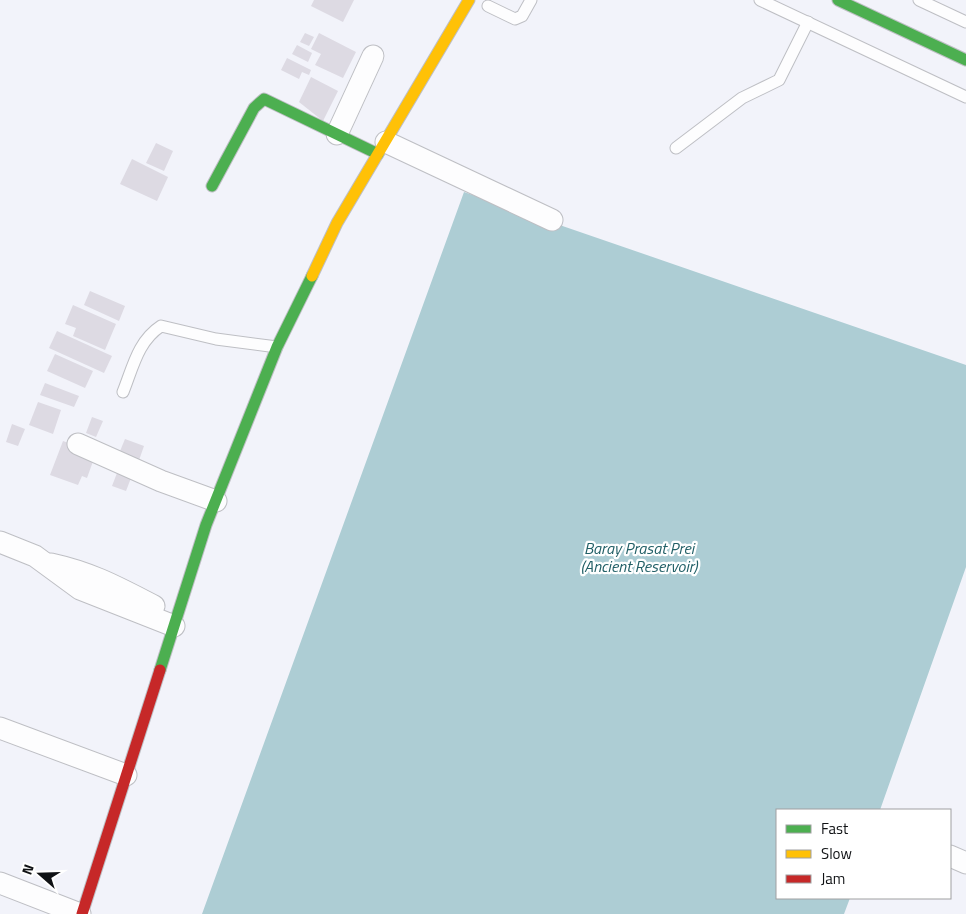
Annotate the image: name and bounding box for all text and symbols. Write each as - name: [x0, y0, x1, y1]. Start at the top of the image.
- water label: Baray Prasat Prei (Ancient Reservoir): [581, 536, 699, 578]
- legend: [776, 809, 951, 899]
- text: Fast: [821, 817, 849, 840]
- text: Slow: [821, 842, 852, 865]
- north arrow: [15, 849, 65, 899]
- text: N: [16, 861, 39, 878]
- text: Jam: [821, 867, 845, 890]

